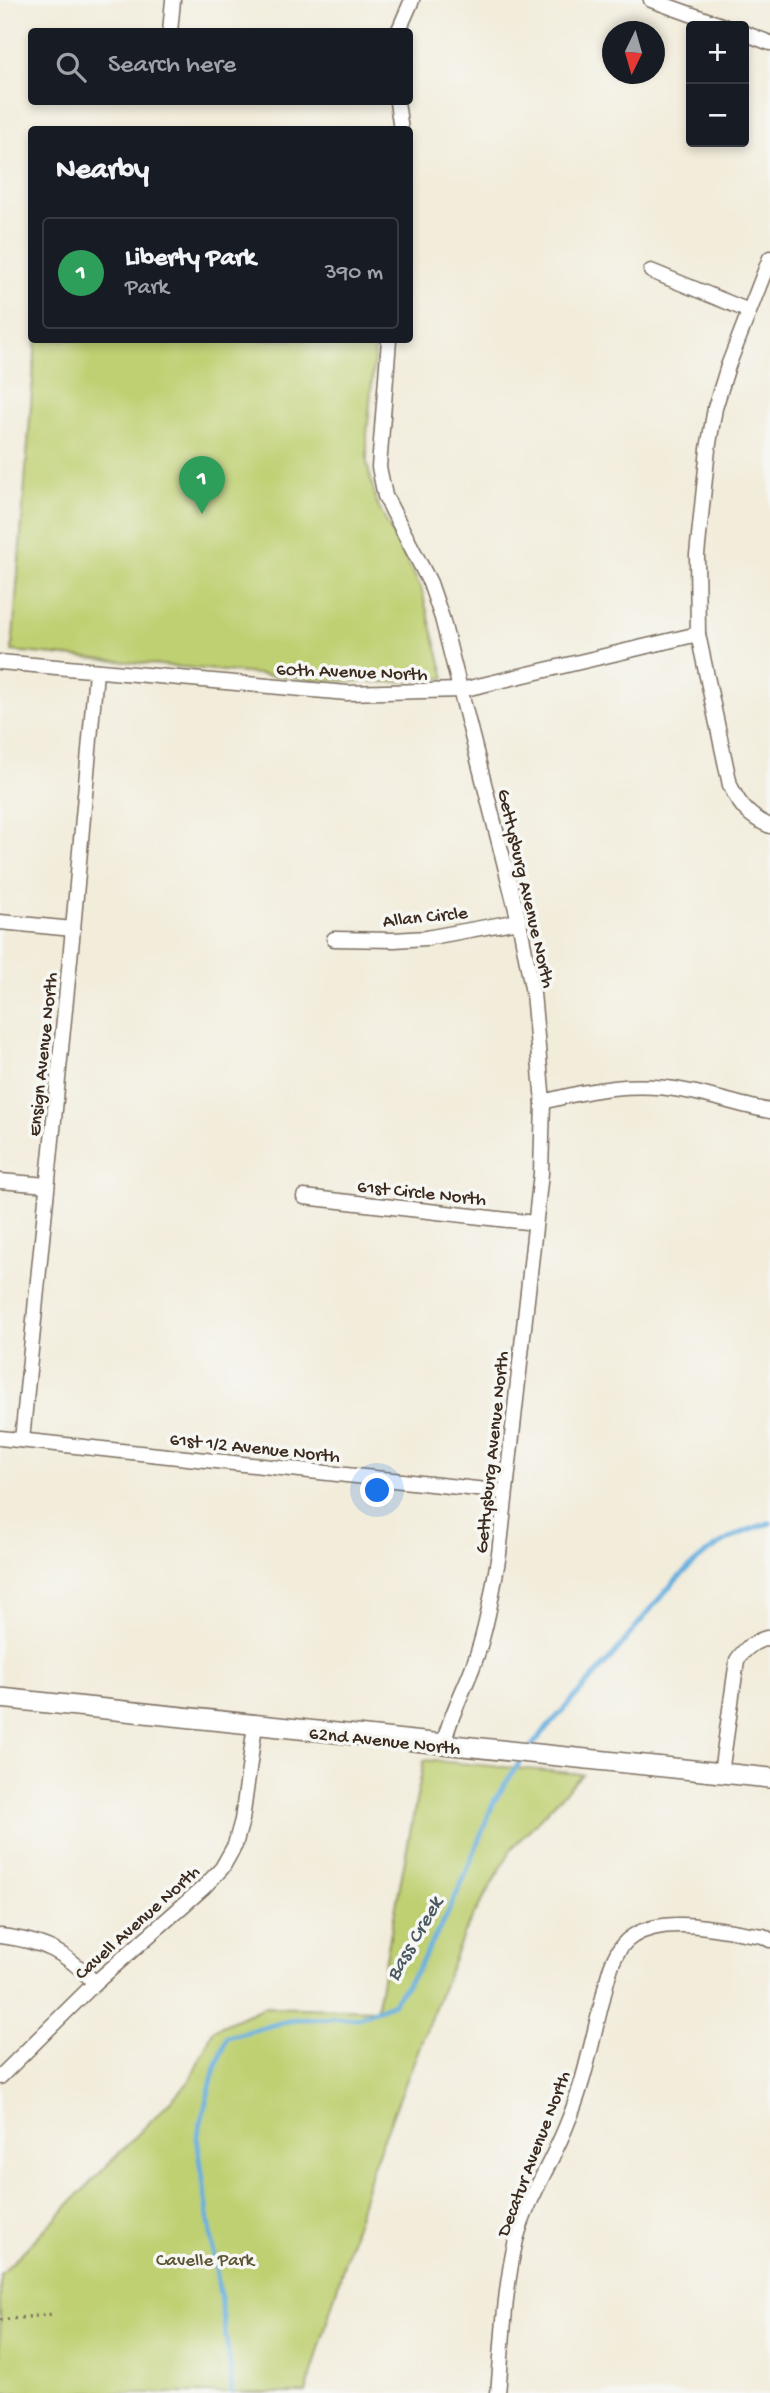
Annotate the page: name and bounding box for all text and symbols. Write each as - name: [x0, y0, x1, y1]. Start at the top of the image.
- north arrow: [602, 21, 665, 84]
- map controls: [686, 21, 749, 147]
- button: +: [686, 21, 749, 84]
- search box: [28, 28, 413, 105]
- icon: search: [52, 48, 90, 86]
- text: Search here: [108, 51, 236, 82]
- button: −: [686, 84, 749, 147]
- text: Nearby: [56, 154, 149, 189]
- text: Liberty Park: [125, 244, 256, 275]
- text: 1: [76, 260, 86, 287]
- text: 390 m: [325, 260, 383, 287]
- text: Park: [125, 275, 169, 302]
- pin: 1: [179, 456, 225, 514]
- street label: 60th Avenue North: [276, 659, 428, 688]
- street label: Gettysburg Avenue North: [491, 787, 559, 990]
- street label: Allan Circle: [382, 903, 469, 934]
- street label: Ensign Avenue North: [24, 971, 65, 1138]
- street label: 61st Circle North: [356, 1176, 487, 1213]
- street label: Gettysburg Avenue North: [471, 1350, 516, 1555]
- street label: 61st 1/2 Avenue North: [168, 1429, 341, 1470]
- your location: [360, 1473, 394, 1507]
- street label: 62nd Avenue North: [308, 1723, 462, 1762]
- street label: Cavell Avenue North: [71, 1861, 206, 1986]
- water label: Bass Creek: [382, 1891, 451, 1986]
- street label: Decatur Avenue North: [492, 2068, 577, 2242]
- park label: Cavelle Park: [156, 2250, 255, 2273]

